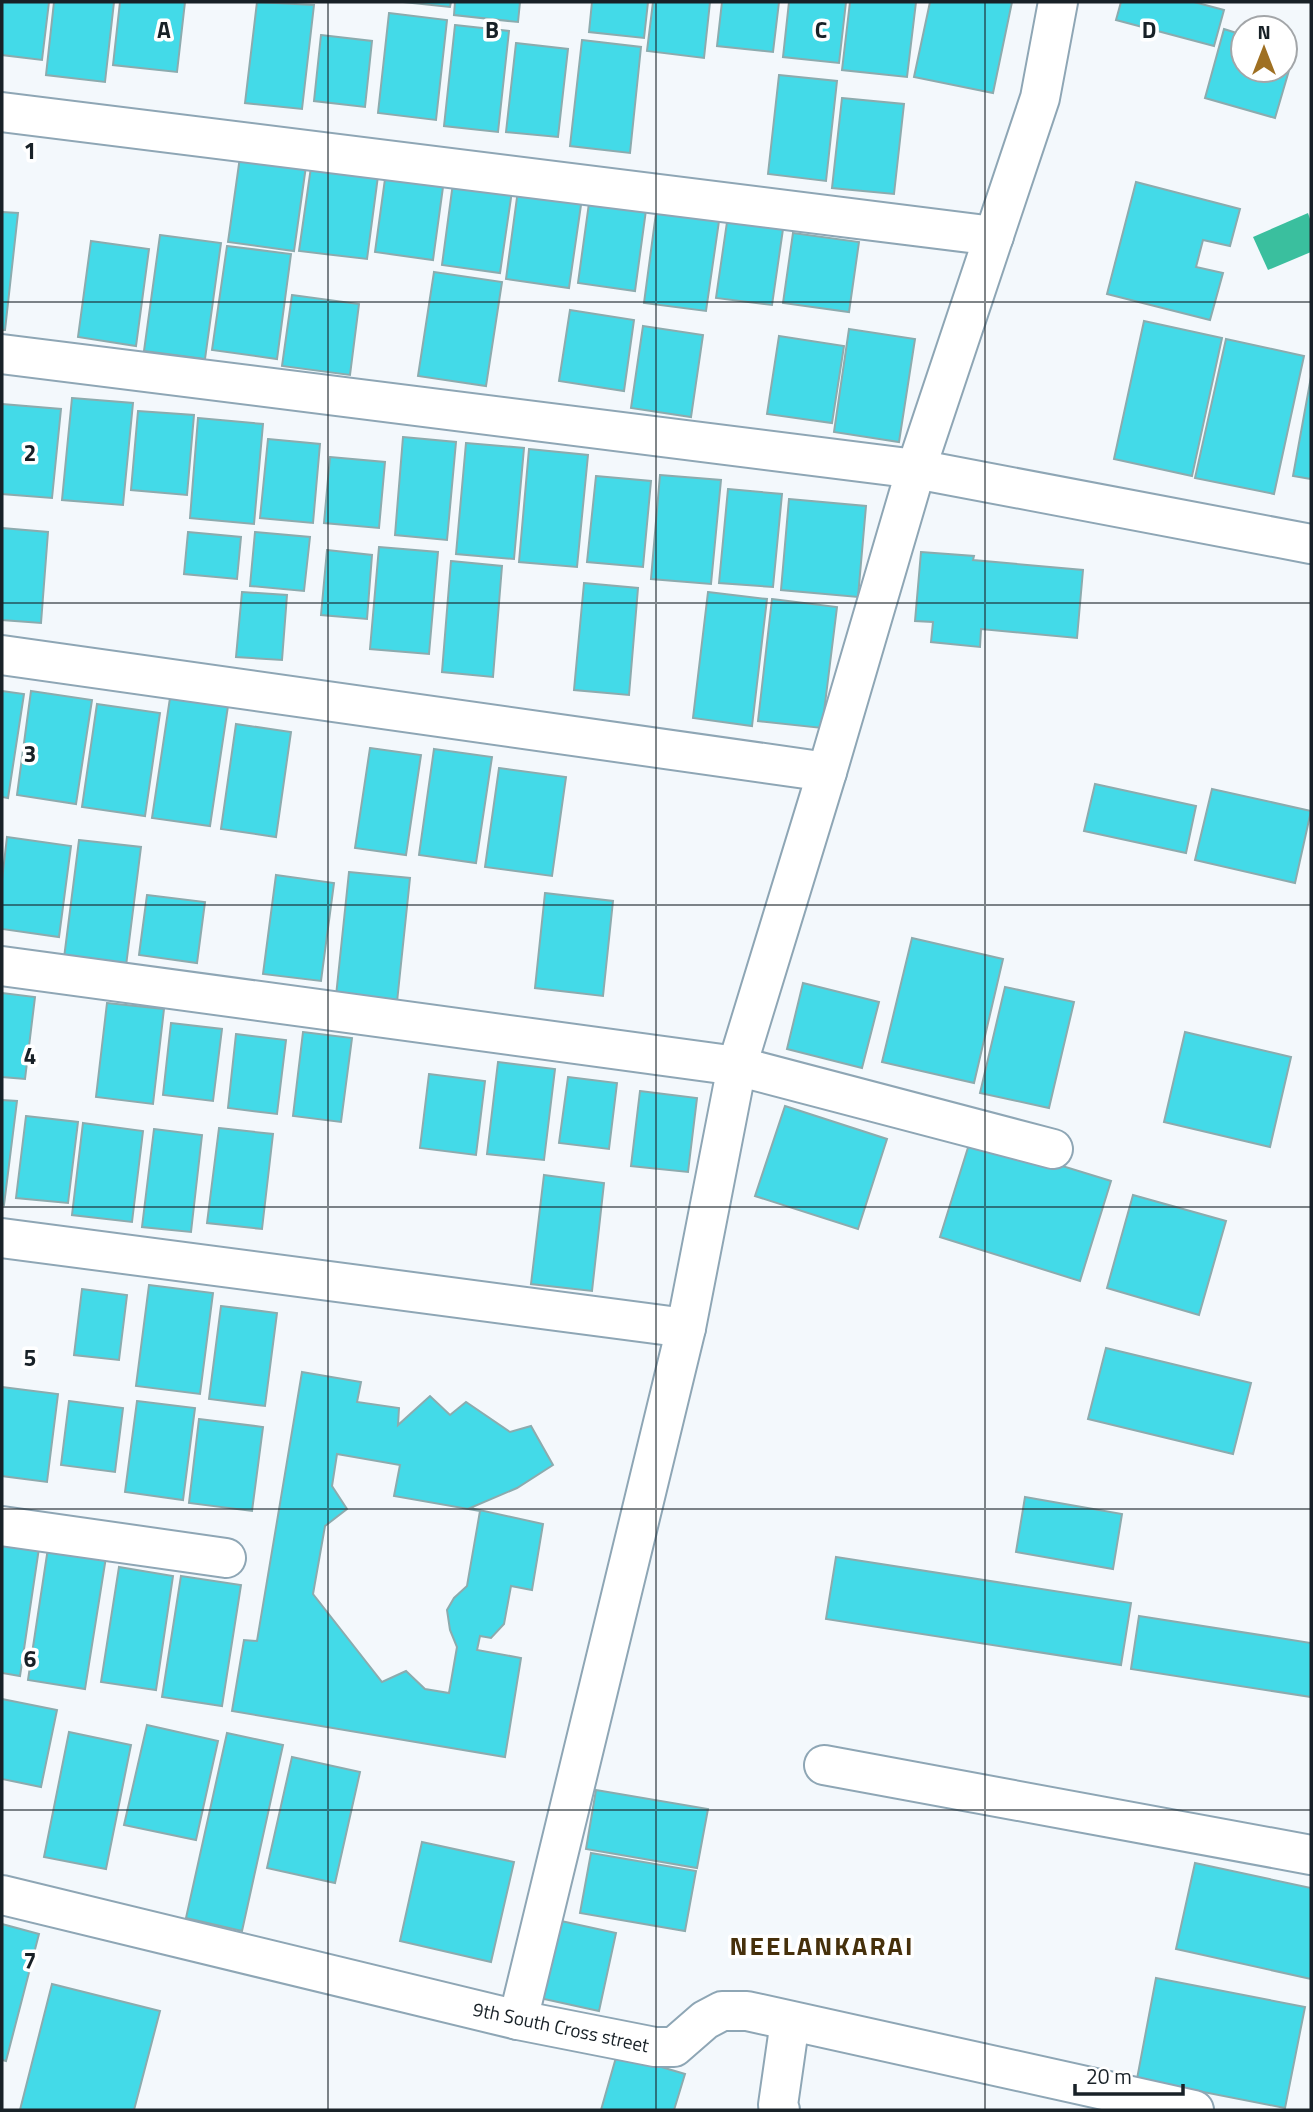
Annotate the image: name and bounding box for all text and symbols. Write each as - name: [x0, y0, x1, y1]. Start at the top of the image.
- text: A: [157, 12, 171, 47]
- text: B: [485, 12, 499, 47]
- text: C: [815, 12, 827, 47]
- text: D: [1142, 12, 1156, 47]
- north arrow: [1229, 14, 1299, 84]
- text: N: [1257, 17, 1271, 46]
- text: 1: [24, 133, 36, 168]
- text: 2: [24, 435, 36, 470]
- text: 3: [24, 736, 36, 771]
- text: 4: [24, 1038, 36, 1073]
- text: 5: [24, 1340, 36, 1375]
- text: 6: [24, 1641, 37, 1676]
- district label: NEELANKARAI: [730, 1926, 914, 1965]
- text: 7: [24, 1943, 36, 1978]
- street label: 9th South Cross street: [470, 1994, 652, 2059]
- scale bar: [1075, 2052, 1184, 2096]
- text: 20 m: [1086, 2060, 1132, 2092]

